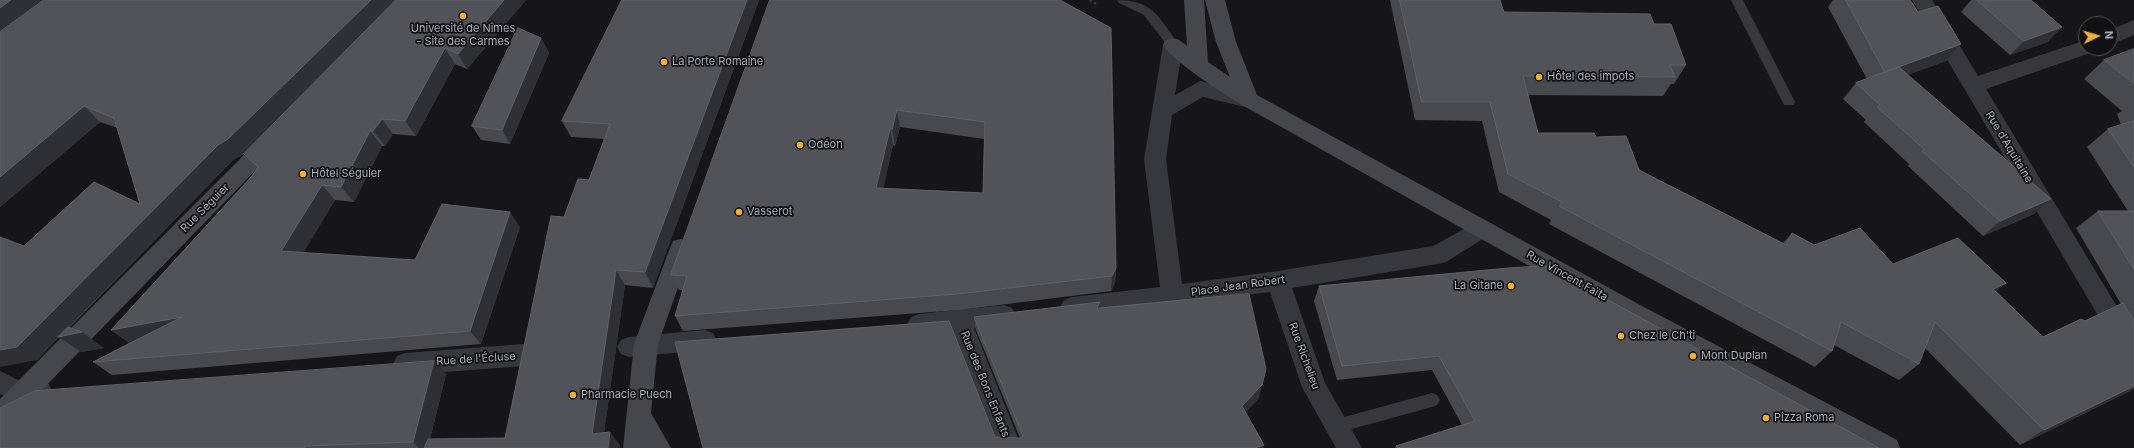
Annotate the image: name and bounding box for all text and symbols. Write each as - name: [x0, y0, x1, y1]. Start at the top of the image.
- marker: Université de Nîmes - Site des Carmes: [458, 11, 468, 21]
- north arrow: [2078, 16, 2118, 56]
- place label: Université de Nîmes - Site des Carmes: [411, 22, 515, 48]
- text: N: [2102, 30, 2116, 40]
- place label: La Porte Romaine: [672, 55, 763, 69]
- marker: La Porte Romaine: [659, 57, 669, 67]
- place label: Hôtel des impots: [1547, 70, 1634, 84]
- marker: Hôtel des impots: [1534, 72, 1544, 82]
- street label: Rue d'Aquitaine: [1982, 109, 2036, 185]
- place label: Odéon: [808, 138, 843, 152]
- marker: Odéon: [795, 140, 805, 150]
- place label: Hôtel Séguier: [311, 167, 381, 181]
- marker: Hôtel Séguier: [298, 169, 308, 179]
- street label: Rue Séguier: [178, 181, 232, 235]
- place label: Vasserot: [747, 205, 792, 219]
- marker: Vasserot: [734, 207, 744, 217]
- street label: Rue Vincent Faïta: [1524, 248, 1610, 304]
- street label: Place Jean Robert: [1190, 273, 1286, 299]
- place label: La Gitane: [1454, 279, 1503, 293]
- marker: La Gitane: [1506, 281, 1516, 291]
- street label: Rue Richelieu: [1286, 321, 1322, 391]
- street label: Rue des Bons Enfants: [958, 329, 1012, 439]
- place label: Chez le Ch'ti: [1629, 329, 1695, 343]
- marker: Chez le Ch'ti: [1616, 331, 1626, 341]
- place label: Mont Duplan: [1701, 349, 1767, 363]
- street label: Rue de l'Écluse: [436, 350, 516, 368]
- marker: Mont Duplan: [1688, 351, 1698, 361]
- place label: Pharmacie Puech: [581, 388, 672, 402]
- marker: Pharmacie Puech: [568, 390, 578, 400]
- place label: Pizza Roma: [1774, 411, 1834, 425]
- marker: Pizza Roma: [1761, 413, 1771, 423]

